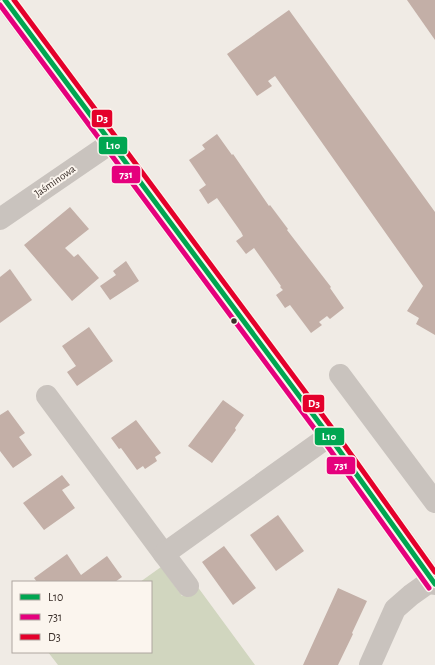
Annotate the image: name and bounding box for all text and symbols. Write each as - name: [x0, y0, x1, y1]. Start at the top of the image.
- line badge: D3: [91, 109, 113, 128]
- text: D3: [96, 113, 108, 124]
- line badge: L10: [98, 136, 128, 155]
- text: L10: [106, 140, 120, 151]
- street label: Jaśminowa: [33, 163, 77, 199]
- line badge: 731: [111, 165, 141, 184]
- text: 731: [119, 169, 133, 180]
- unlabelled marker: [229, 316, 239, 326]
- line badge: D3: [302, 394, 325, 413]
- text: D3: [308, 398, 320, 409]
- line badge: L10: [314, 427, 345, 446]
- text: L10: [322, 431, 336, 442]
- line badge: 731: [326, 456, 356, 475]
- text: 731: [334, 460, 348, 471]
- legend: [12, 581, 152, 653]
- text: L10: [48, 591, 63, 603]
- text: 731: [48, 611, 62, 623]
- text: D3: [48, 631, 61, 643]

